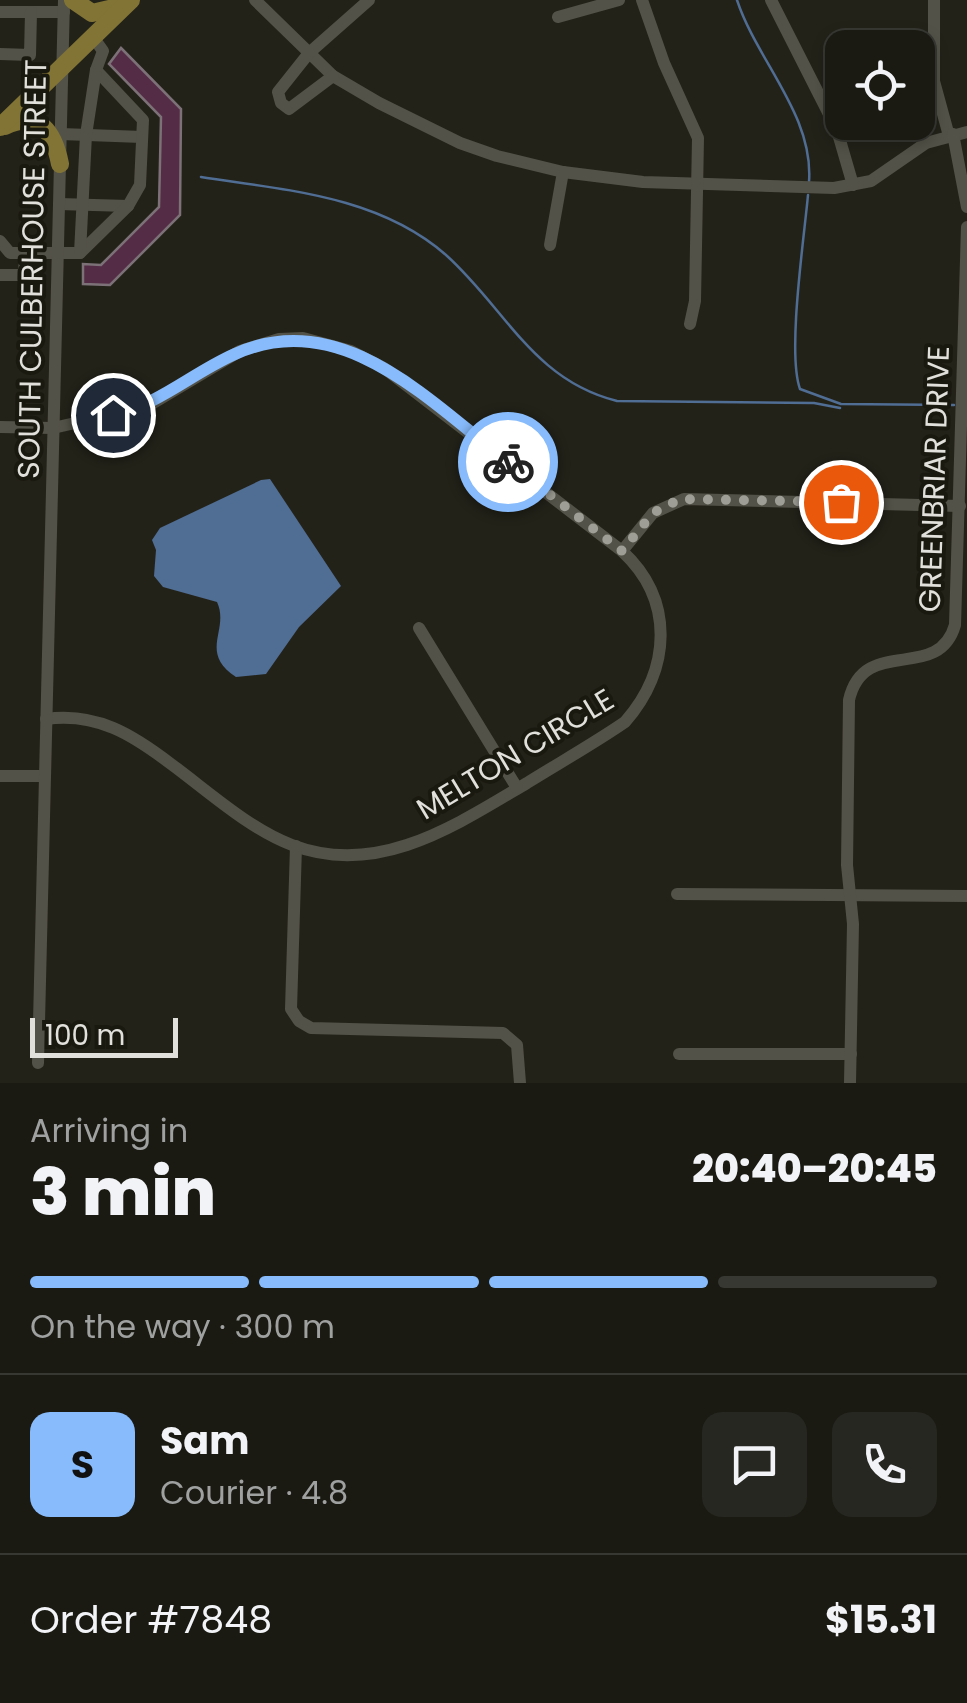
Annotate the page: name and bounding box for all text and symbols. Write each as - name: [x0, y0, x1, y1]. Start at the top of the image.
- map controls: [825, 30, 935, 140]
- button: locate: [825, 30, 935, 140]
- street label: SOUTH CULBERHOUSE STREET: [7, 59, 57, 479]
- street label: GREENBRIAR DRIVE: [908, 345, 960, 613]
- pin: [71, 373, 156, 458]
- icon: home: [86, 388, 141, 443]
- courier: [458, 412, 558, 512]
- icon: bike: [481, 435, 536, 490]
- pin: [799, 460, 884, 545]
- icon: bag: [814, 475, 869, 530]
- street label: MELTON CIRCLE: [408, 678, 622, 830]
- scale bar: [30, 1013, 178, 1058]
- text: 100 m: [45, 1016, 125, 1055]
- text: Arriving in: [30, 1108, 188, 1153]
- text: 20:40–20:45: [692, 1142, 937, 1195]
- text: 3 min: [30, 1147, 216, 1238]
- text: On the way · 300 m: [30, 1304, 335, 1349]
- button: chat: [702, 1412, 807, 1517]
- button: phone: [832, 1412, 937, 1517]
- text: Sam: [160, 1414, 249, 1467]
- text: S: [71, 1438, 94, 1491]
- text: Courier · 4.8: [160, 1470, 348, 1515]
- text: Order #7848: [30, 1593, 272, 1646]
- text: $15.31: [825, 1593, 937, 1646]

